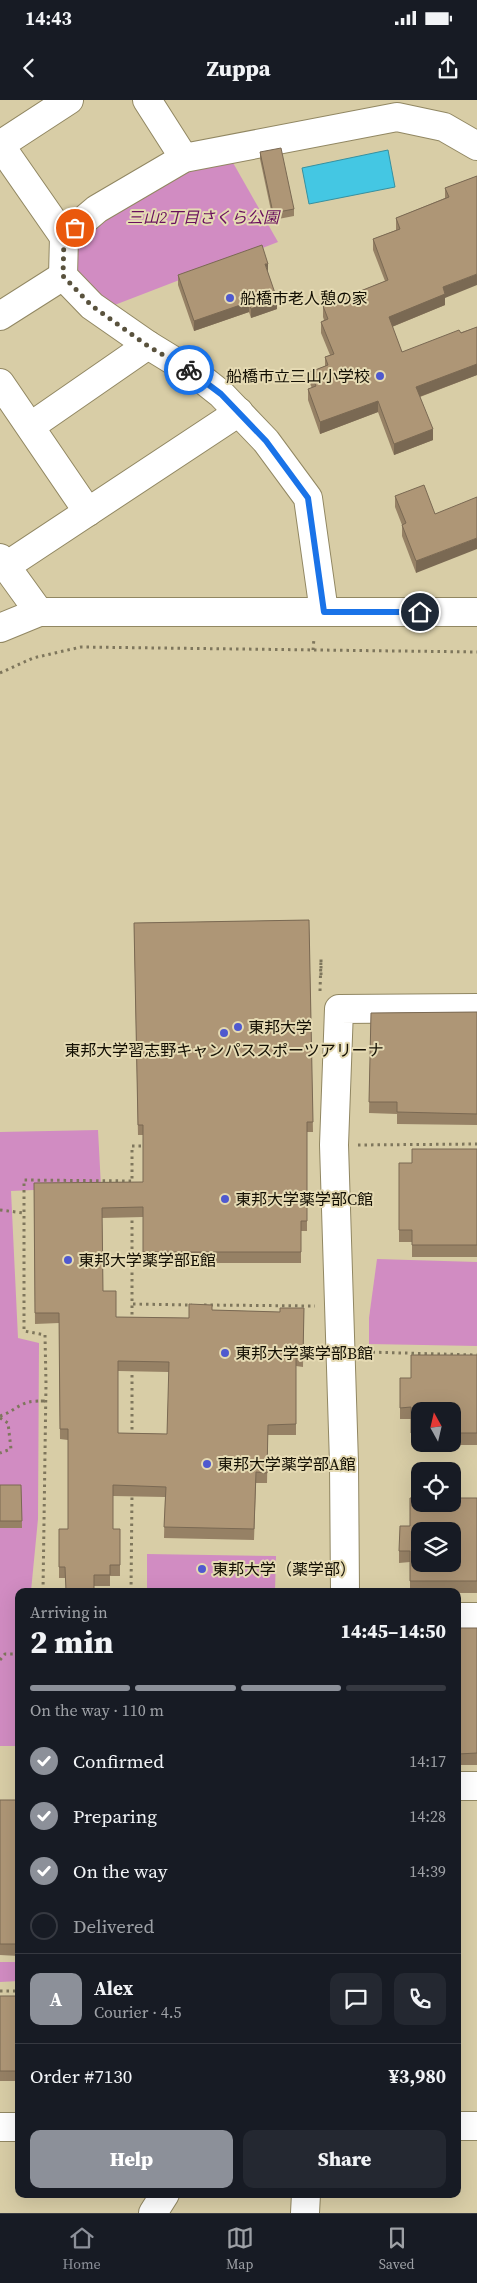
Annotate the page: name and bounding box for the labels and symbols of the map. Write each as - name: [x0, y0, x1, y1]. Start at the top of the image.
- park label: 三山2丁目さくら公園: [127, 206, 281, 228]
- pin: [54, 207, 96, 249]
- place label: 船橋市老人憩の家: [240, 287, 368, 309]
- marker: 船橋市老人憩の家: [224, 292, 236, 304]
- courier: [164, 345, 214, 395]
- place label: 船橋市立三山小学校: [226, 365, 370, 387]
- marker: 船橋市立三山小学校: [374, 370, 386, 382]
- pin: [399, 591, 441, 633]
- place label: 東邦大学: [248, 1016, 312, 1038]
- marker: 東邦大学: [232, 1021, 244, 1033]
- marker: 東邦大学習志野キャンパススポーツアリーナ: [218, 1027, 230, 1039]
- place label: 東邦大学習志野キャンパススポーツアリーナ: [64, 1039, 384, 1061]
- place label: 東邦大学薬学部C館: [235, 1188, 373, 1210]
- marker: 東邦大学薬学部C館: [219, 1193, 231, 1205]
- place label: 東邦大学薬学部E館: [78, 1249, 216, 1271]
- marker: 東邦大学薬学部E館: [62, 1254, 74, 1266]
- place label: 東邦大学薬学部B館: [235, 1342, 373, 1364]
- marker: 東邦大学薬学部B館: [219, 1347, 231, 1359]
- north arrow: [411, 1402, 461, 1452]
- place label: 東邦大学薬学部A館: [217, 1453, 356, 1475]
- marker: 東邦大学薬学部A館: [201, 1458, 213, 1470]
- place label: 東邦大学（薬学部）: [212, 1558, 356, 1580]
- marker: 東邦大学（薬学部）: [196, 1563, 208, 1575]

